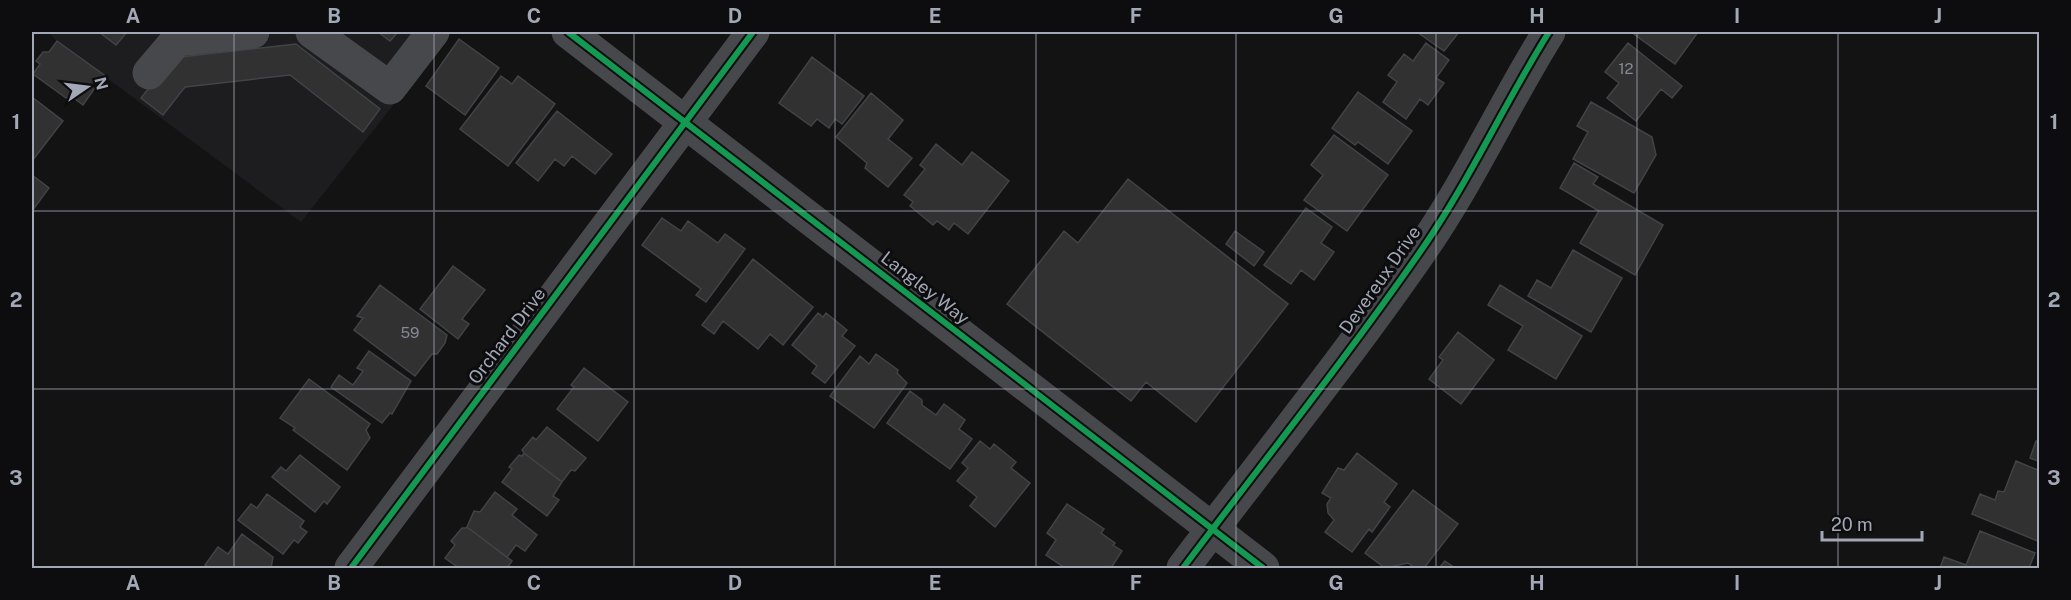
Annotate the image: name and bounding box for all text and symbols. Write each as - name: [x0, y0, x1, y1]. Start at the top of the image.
- text: A: [126, 4, 140, 28]
- text: B: [327, 4, 341, 28]
- text: C: [527, 4, 541, 28]
- text: D: [728, 4, 742, 28]
- text: E: [929, 4, 941, 28]
- text: F: [1130, 4, 1142, 28]
- text: G: [1328, 4, 1344, 28]
- text: H: [1529, 4, 1545, 28]
- text: I: [1734, 4, 1740, 28]
- text: J: [1934, 4, 1942, 28]
- north arrow: [57, 57, 117, 117]
- house number: 12: [1618, 60, 1634, 77]
- text: N: [90, 75, 112, 92]
- text: 1: [12, 110, 20, 134]
- text: 1: [2050, 110, 2058, 134]
- street label: Devereux Drive: [1335, 222, 1425, 338]
- street label: Langley Way: [877, 247, 974, 329]
- street label: Orchard Drive: [464, 283, 550, 388]
- text: 2: [10, 288, 22, 312]
- text: 2: [2048, 288, 2060, 312]
- house number: 59: [401, 324, 419, 341]
- text: 3: [9, 466, 23, 490]
- text: 3: [2047, 466, 2061, 490]
- scale bar: [1822, 504, 1922, 542]
- text: 20 m: [1831, 514, 1873, 535]
- text: A: [126, 571, 140, 595]
- text: B: [327, 571, 341, 595]
- text: C: [527, 571, 541, 595]
- text: D: [728, 571, 742, 595]
- text: E: [929, 571, 941, 595]
- text: F: [1130, 571, 1142, 595]
- text: G: [1328, 571, 1344, 595]
- text: H: [1529, 571, 1545, 595]
- text: I: [1734, 571, 1740, 595]
- text: J: [1934, 571, 1942, 595]

